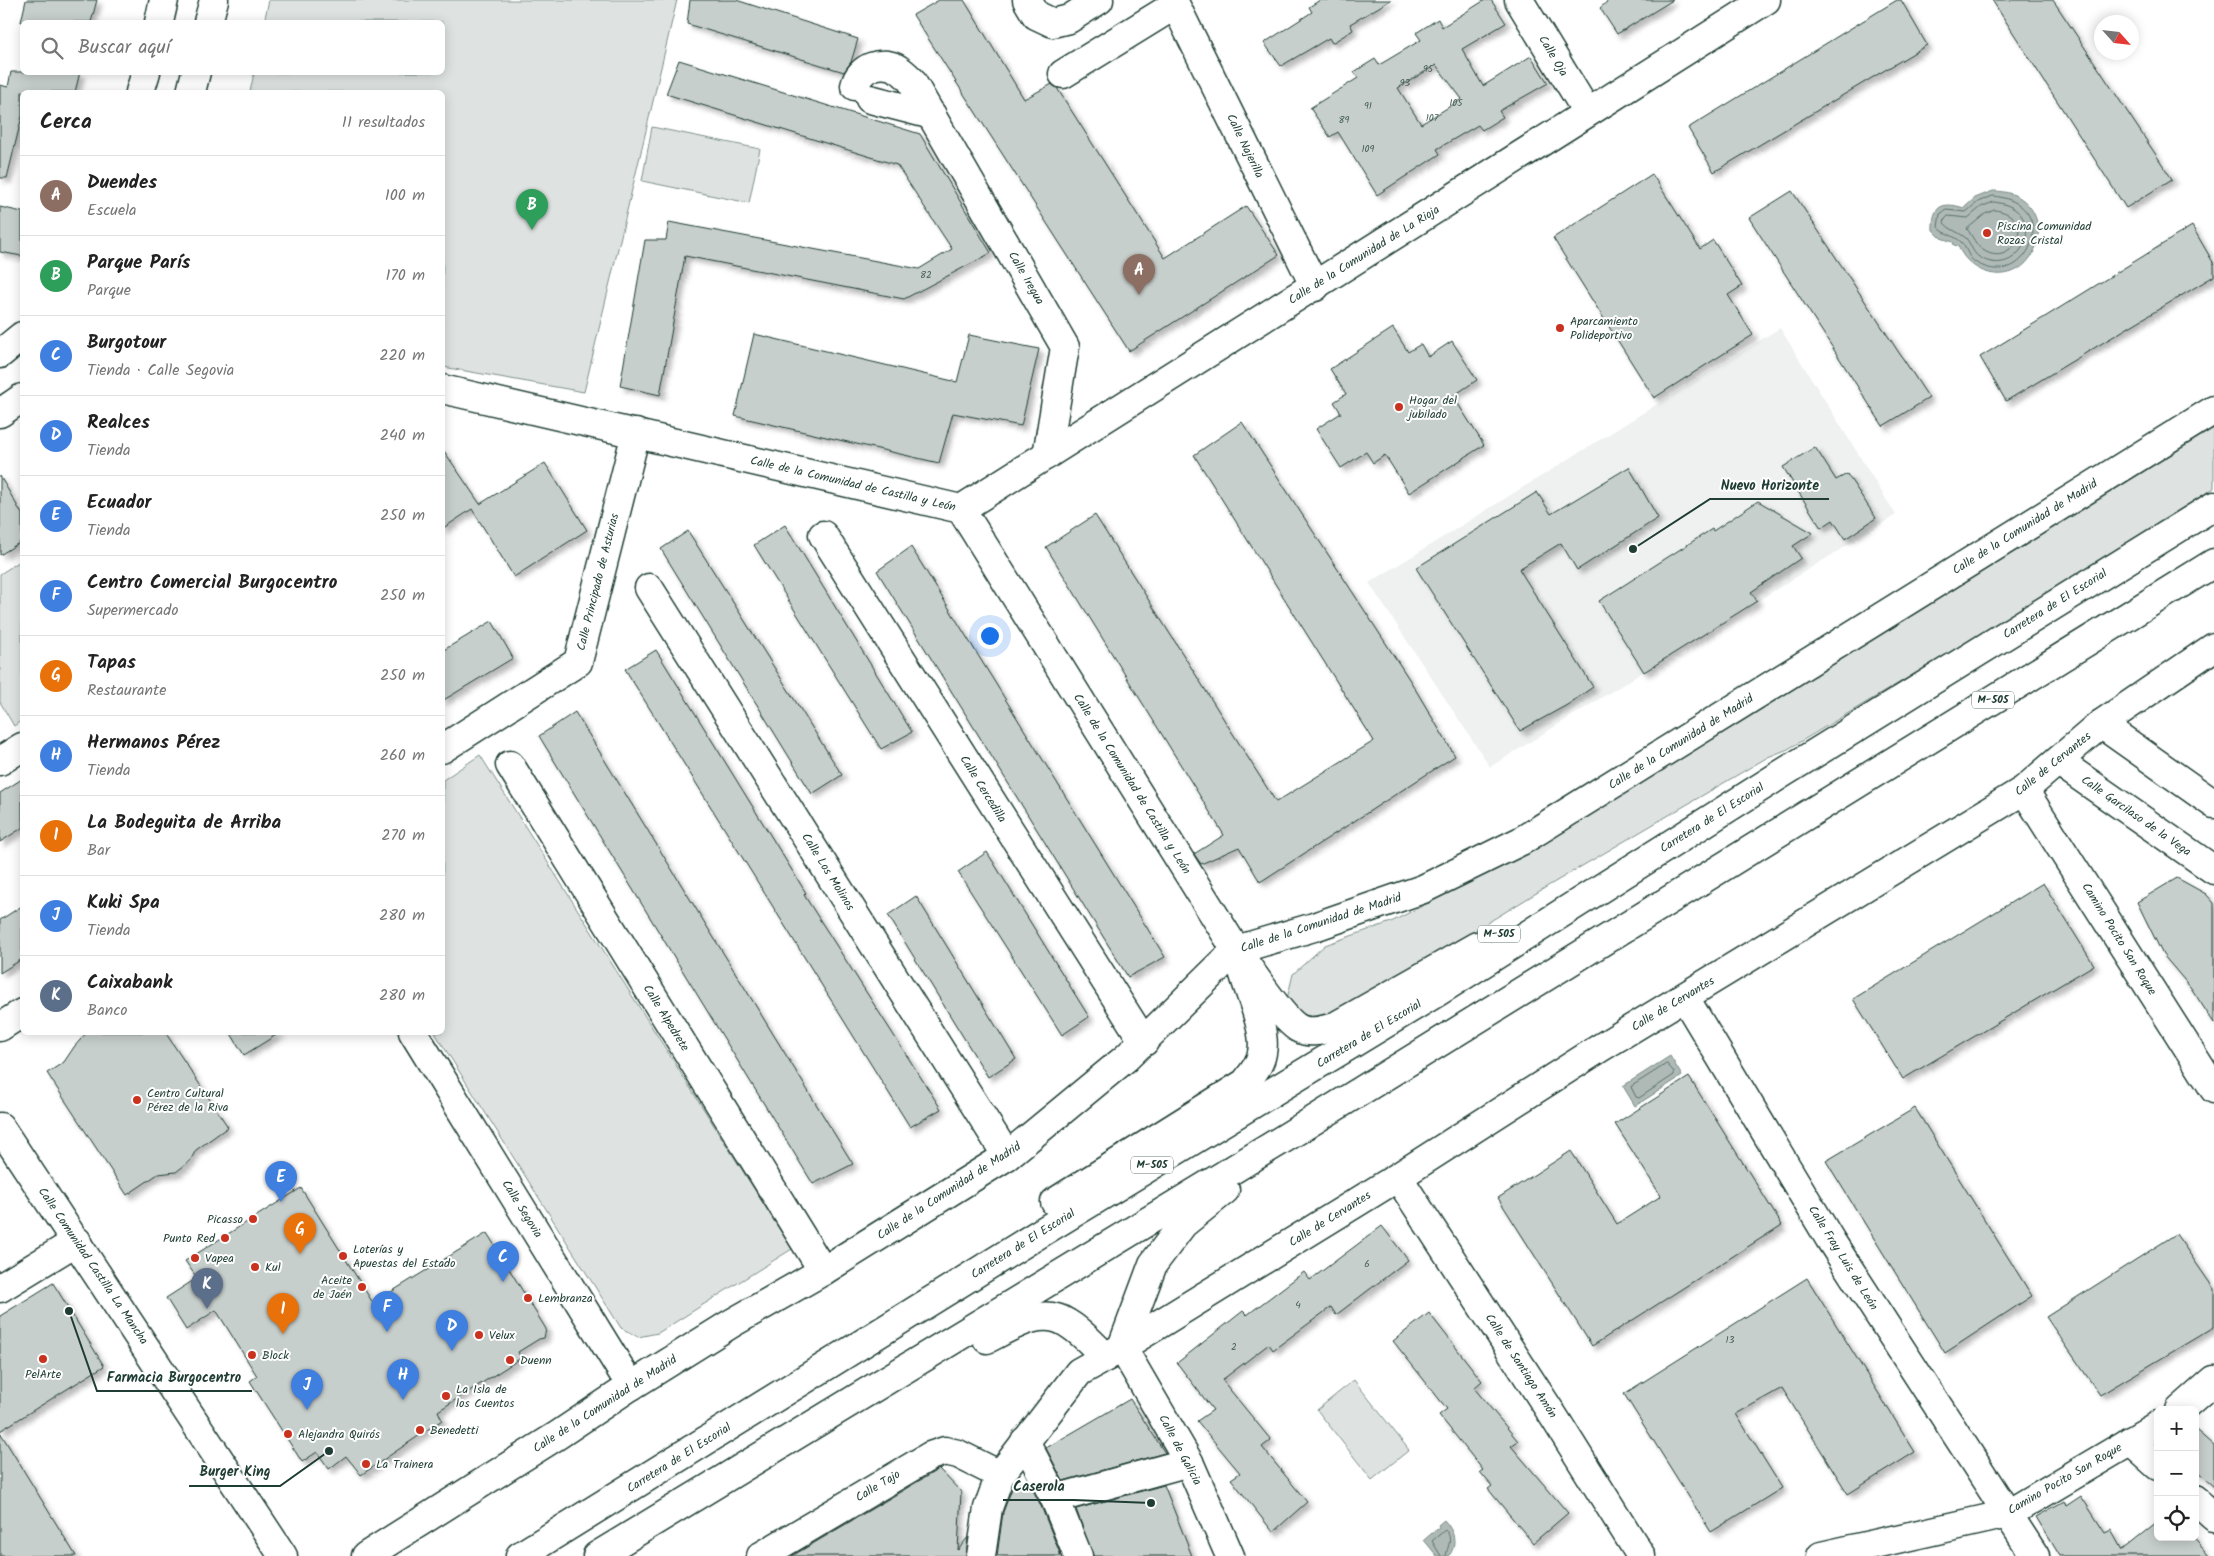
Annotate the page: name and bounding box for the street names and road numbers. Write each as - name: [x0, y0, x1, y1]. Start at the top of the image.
- street label: Calle Oja: [1533, 32, 1573, 80]
- street label: Calle Najerilla: [1221, 111, 1269, 182]
- street label: Calle de la Comunidad de La Rioja: [1285, 200, 1444, 309]
- street label: Calle Iregua: [1003, 248, 1049, 309]
- street label: Calle de la Comunidad de Castilla y León: [748, 451, 958, 517]
- street label: Calle de la Comunidad de Madrid: [1949, 474, 2102, 580]
- street label: Calle Principado de Asturias: [572, 511, 624, 653]
- street label: Carretera de El Escorial: [1999, 564, 2111, 644]
- street label: Calle de la Comunidad de Madrid: [1605, 689, 1758, 795]
- street label: Calle de la Comunidad de Castilla y León: [1068, 690, 1196, 878]
- road number: M-505: [1972, 692, 2014, 708]
- street label: Calle de Cervantes: [2011, 727, 2095, 801]
- street label: Calle Cercedilla: [955, 752, 1012, 827]
- street label: Calle Garcilaso de la Vega: [2077, 771, 2195, 861]
- street label: Carretera de El Escorial: [1656, 778, 1768, 858]
- street label: Calle Los Molinos: [797, 829, 859, 915]
- street label: Camino Pocito San Roque: [2077, 879, 2162, 999]
- street label: Calle de la Comunidad de Madrid: [1238, 888, 1405, 958]
- road number: M-505: [1478, 926, 1520, 942]
- street label: Calle de Cervantes: [1628, 972, 1718, 1036]
- street label: Calle Alpedrete: [638, 981, 694, 1056]
- street label: Carretera de El Escorial: [1313, 995, 1425, 1073]
- street label: Calle de la Comunidad de Madrid: [873, 1137, 1026, 1245]
- road number: M-505: [1131, 1156, 1173, 1174]
- street label: Calle Segovia: [497, 1176, 548, 1242]
- street label: Calle Comunidad Castilla La Mancha: [33, 1184, 153, 1349]
- street label: Calle de Cervantes: [1285, 1186, 1375, 1252]
- street label: Calle Fray Luis de León: [1803, 1202, 1883, 1314]
- street label: Carretera de El Escorial: [967, 1204, 1079, 1284]
- street label: Calle de Santiago Amón: [1480, 1310, 1562, 1422]
- street label: Calle de la Comunidad de Madrid: [529, 1350, 682, 1458]
- street label: Calle de Galicia: [1153, 1411, 1207, 1489]
- street label: Carretera de El Escorial: [623, 1418, 735, 1498]
- street label: Camino Pocito San Roque: [2004, 1438, 2126, 1520]
- street label: Calle Tajo: [852, 1465, 904, 1507]

